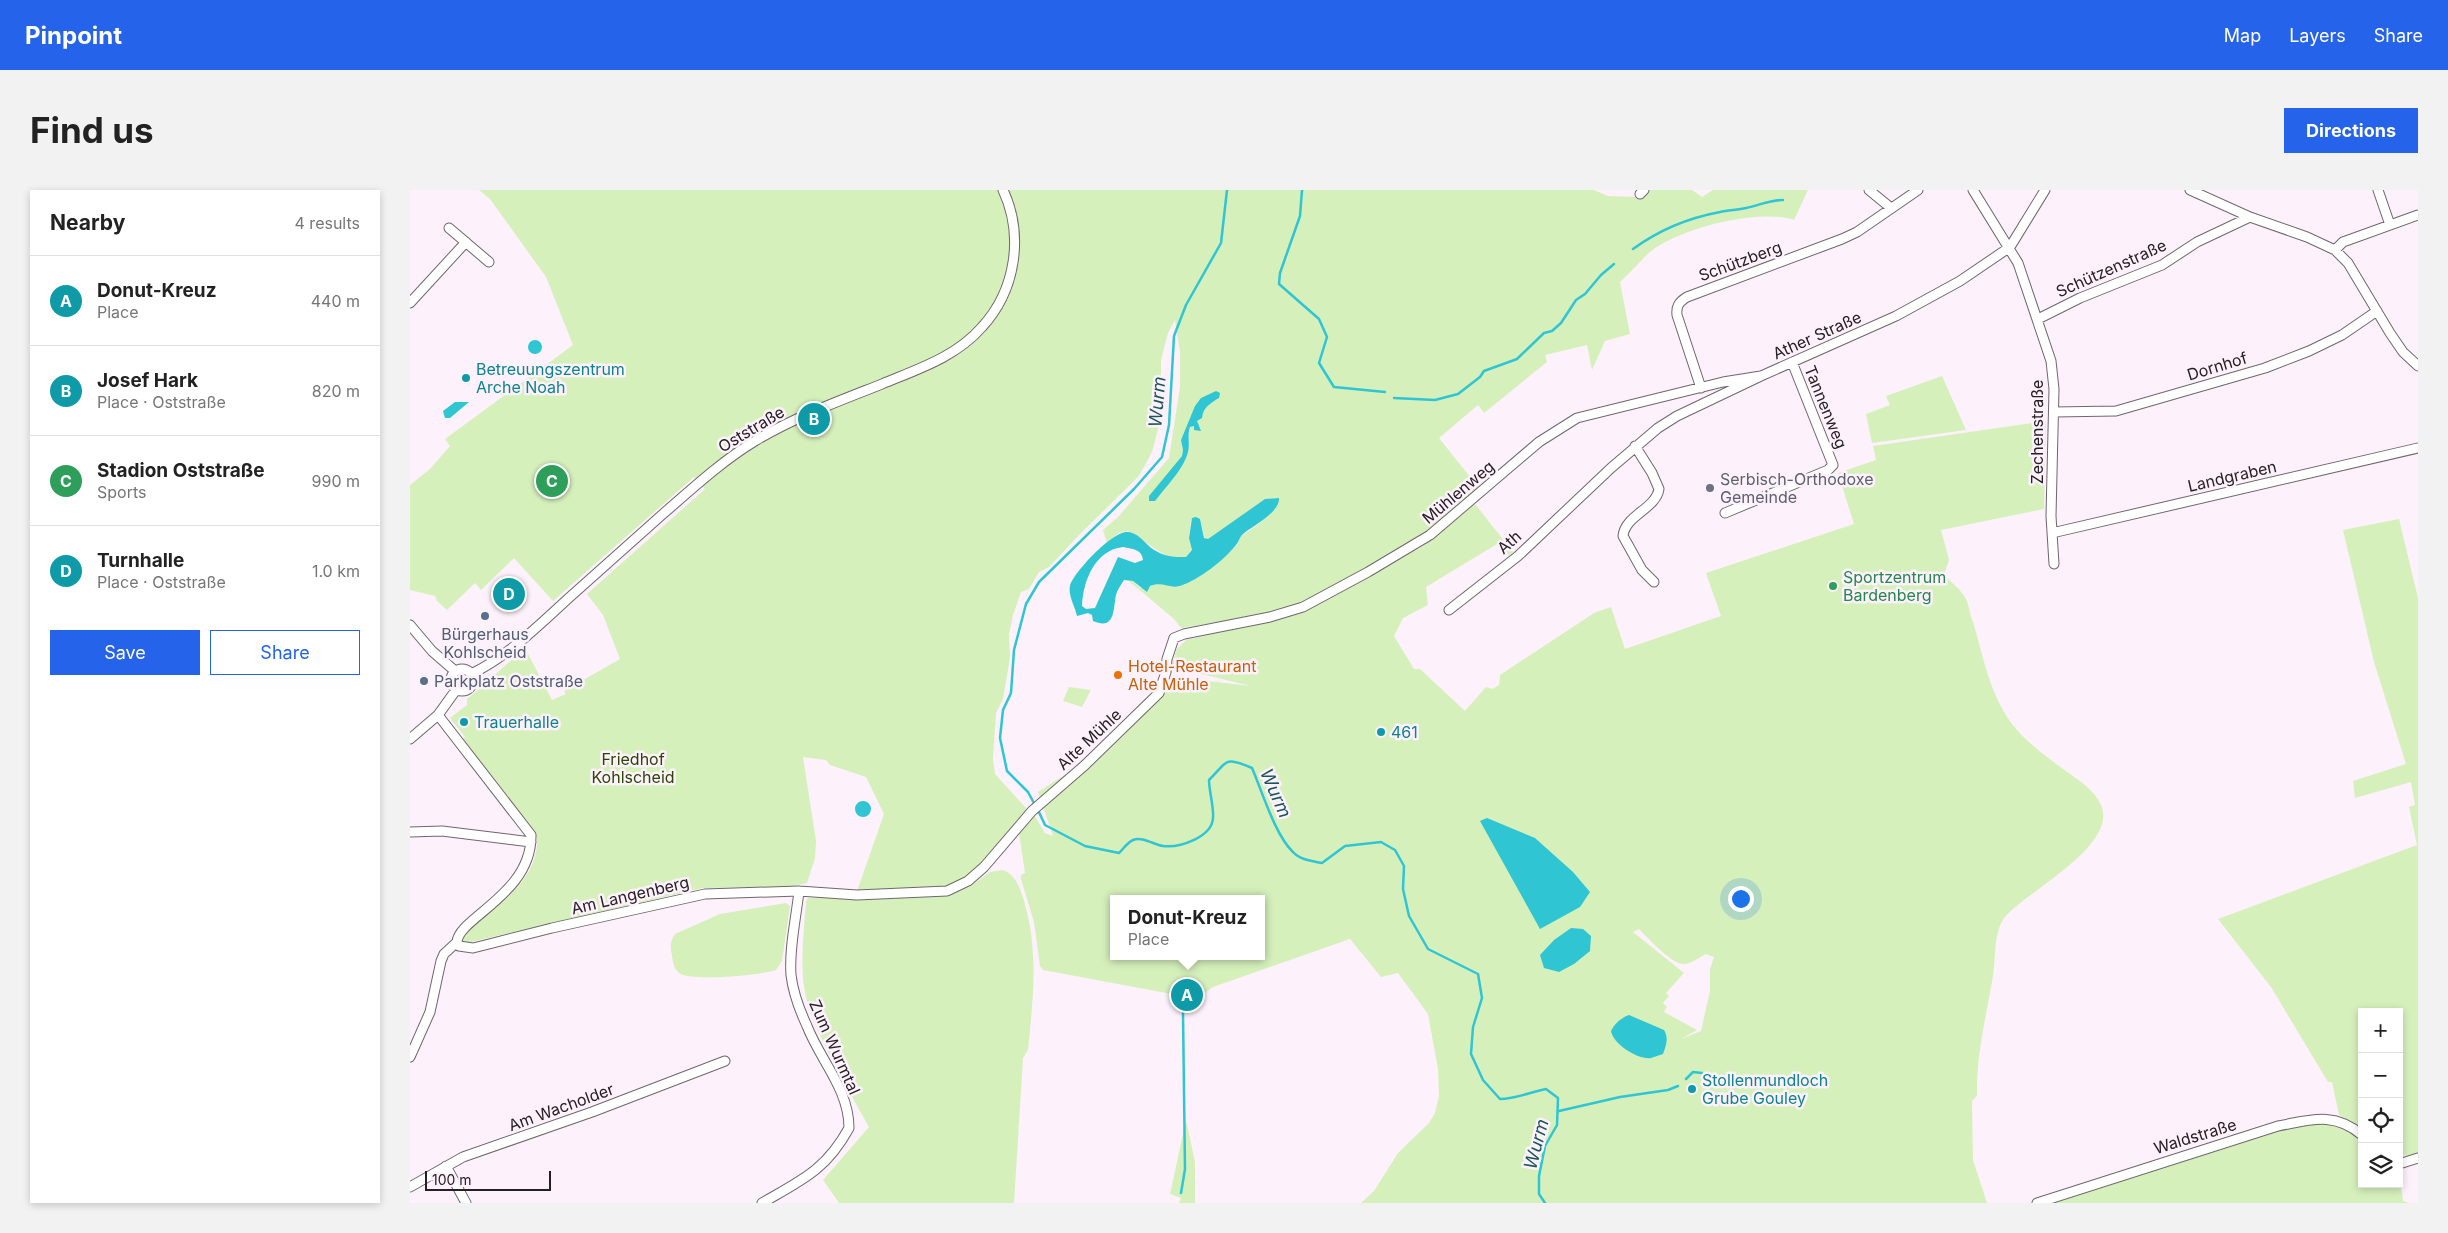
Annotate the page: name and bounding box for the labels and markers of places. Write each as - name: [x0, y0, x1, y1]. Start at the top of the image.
- place label: Betreuungszentrum Arche Noah: [476, 359, 625, 397]
- marker: Betreuungszentrum Arche Noah: [460, 372, 472, 384]
- pin: B: [798, 400, 830, 438]
- pin: C: [536, 462, 568, 500]
- place label: Serbisch-Orthodoxe Gemeinde: [1720, 469, 1873, 507]
- marker: Serbisch-Orthodoxe Gemeinde: [1704, 482, 1716, 494]
- place label: Sportzentrum Bardenberg: [1843, 567, 1946, 605]
- pin: D: [493, 575, 525, 613]
- marker: Sportzentrum Bardenberg: [1827, 580, 1839, 592]
- marker: Bürgerhaus Kohlscheid: [479, 610, 491, 622]
- place label: Bürgerhaus Kohlscheid: [441, 624, 529, 662]
- place label: Hotel-Restaurant Alte Mühle: [1128, 656, 1256, 694]
- marker: Hotel-Restaurant Alte Mühle: [1112, 669, 1124, 681]
- place label: Parkplatz Oststraße: [434, 671, 583, 691]
- marker: Parkplatz Oststraße: [418, 675, 430, 687]
- place label: Trauerhalle: [474, 712, 559, 732]
- marker: Trauerhalle: [458, 716, 470, 728]
- place label: 461: [1391, 722, 1418, 742]
- marker: 461: [1375, 726, 1387, 738]
- pin: A: [1171, 976, 1203, 1014]
- place label: Stollenmundloch Grube Gouley: [1702, 1070, 1828, 1108]
- marker: Stollenmundloch Grube Gouley: [1686, 1083, 1698, 1095]

